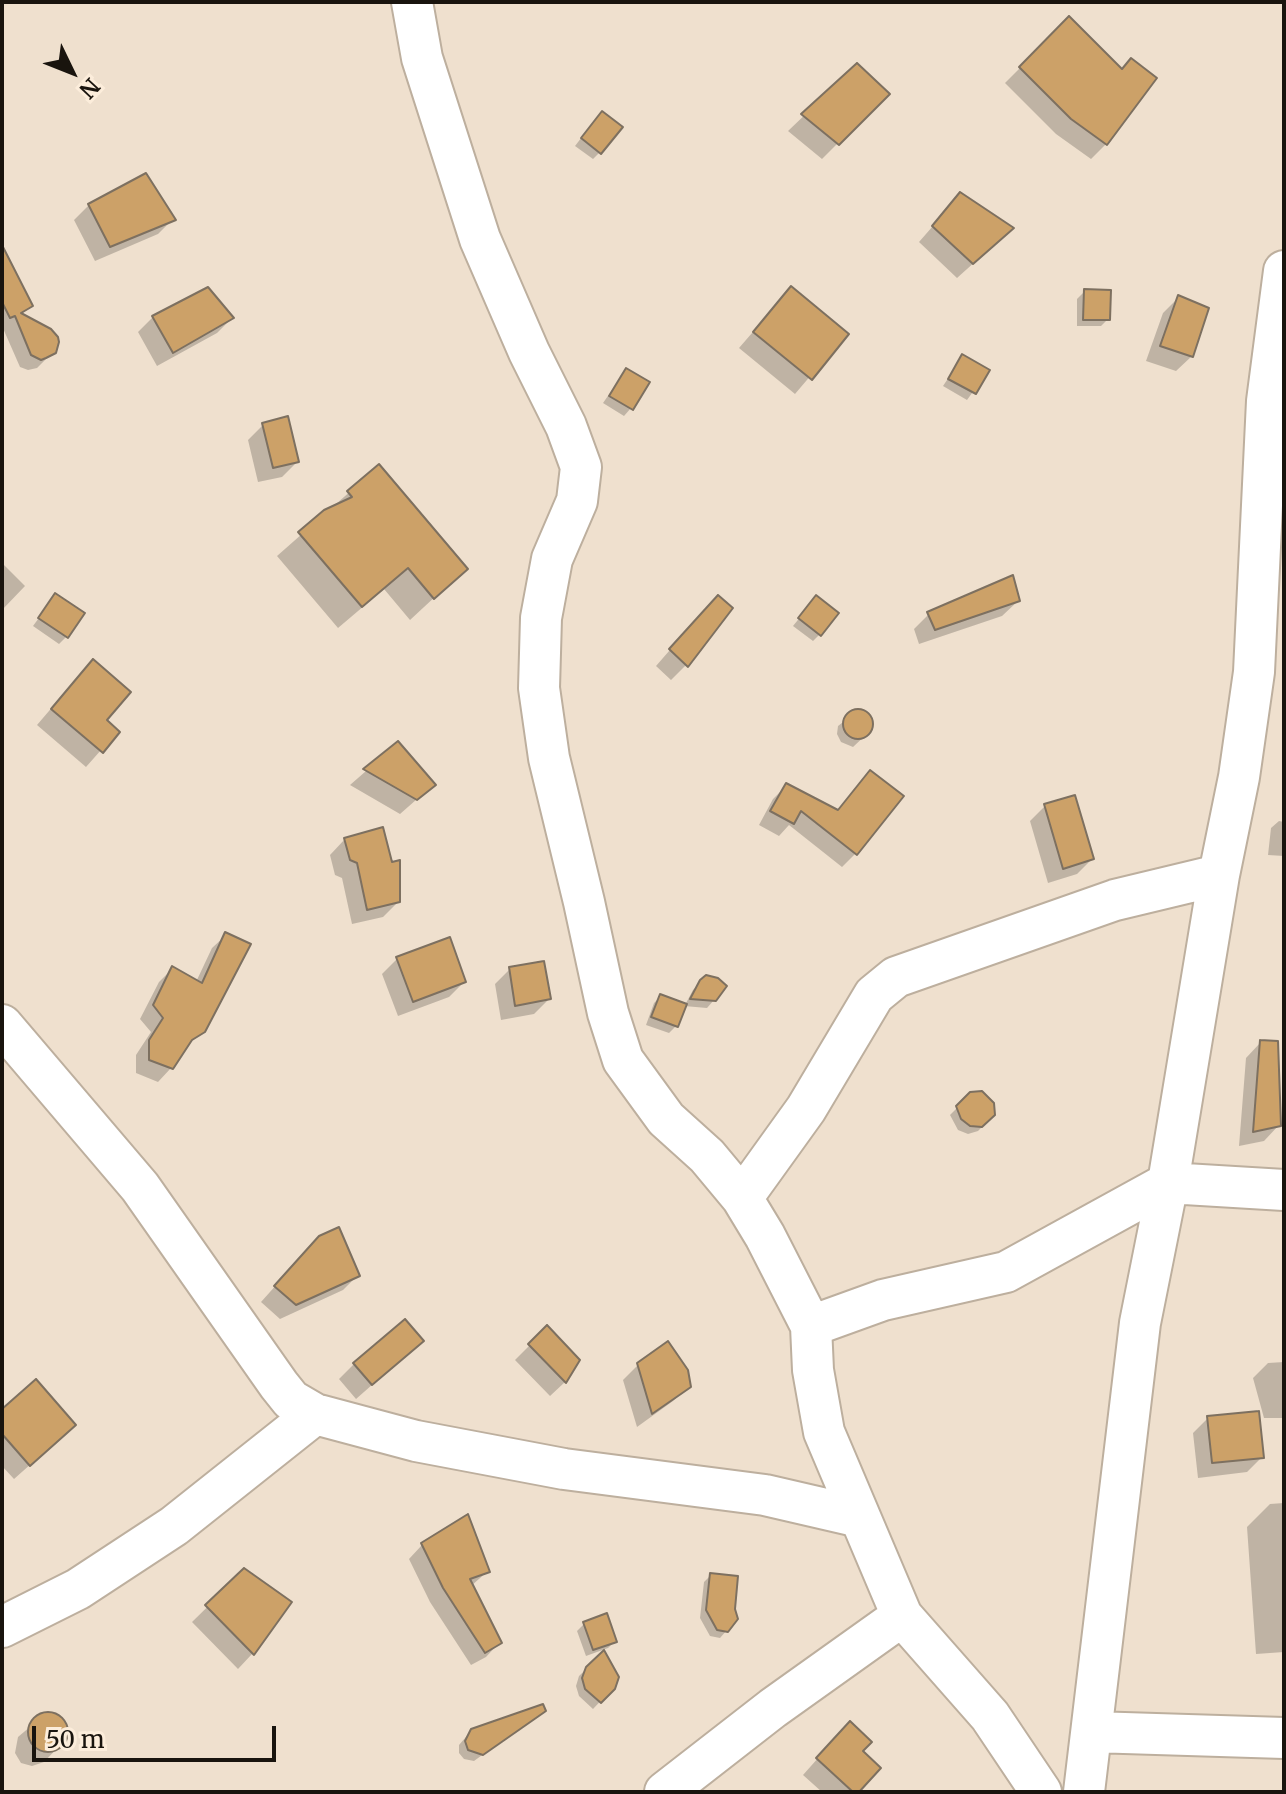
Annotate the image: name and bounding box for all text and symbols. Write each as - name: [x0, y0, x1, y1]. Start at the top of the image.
- north arrow: [32, 32, 112, 112]
- text: N: [73, 72, 106, 104]
- scale bar: [36, 1710, 280, 1760]
- text: 50 m: [46, 1724, 105, 1755]

